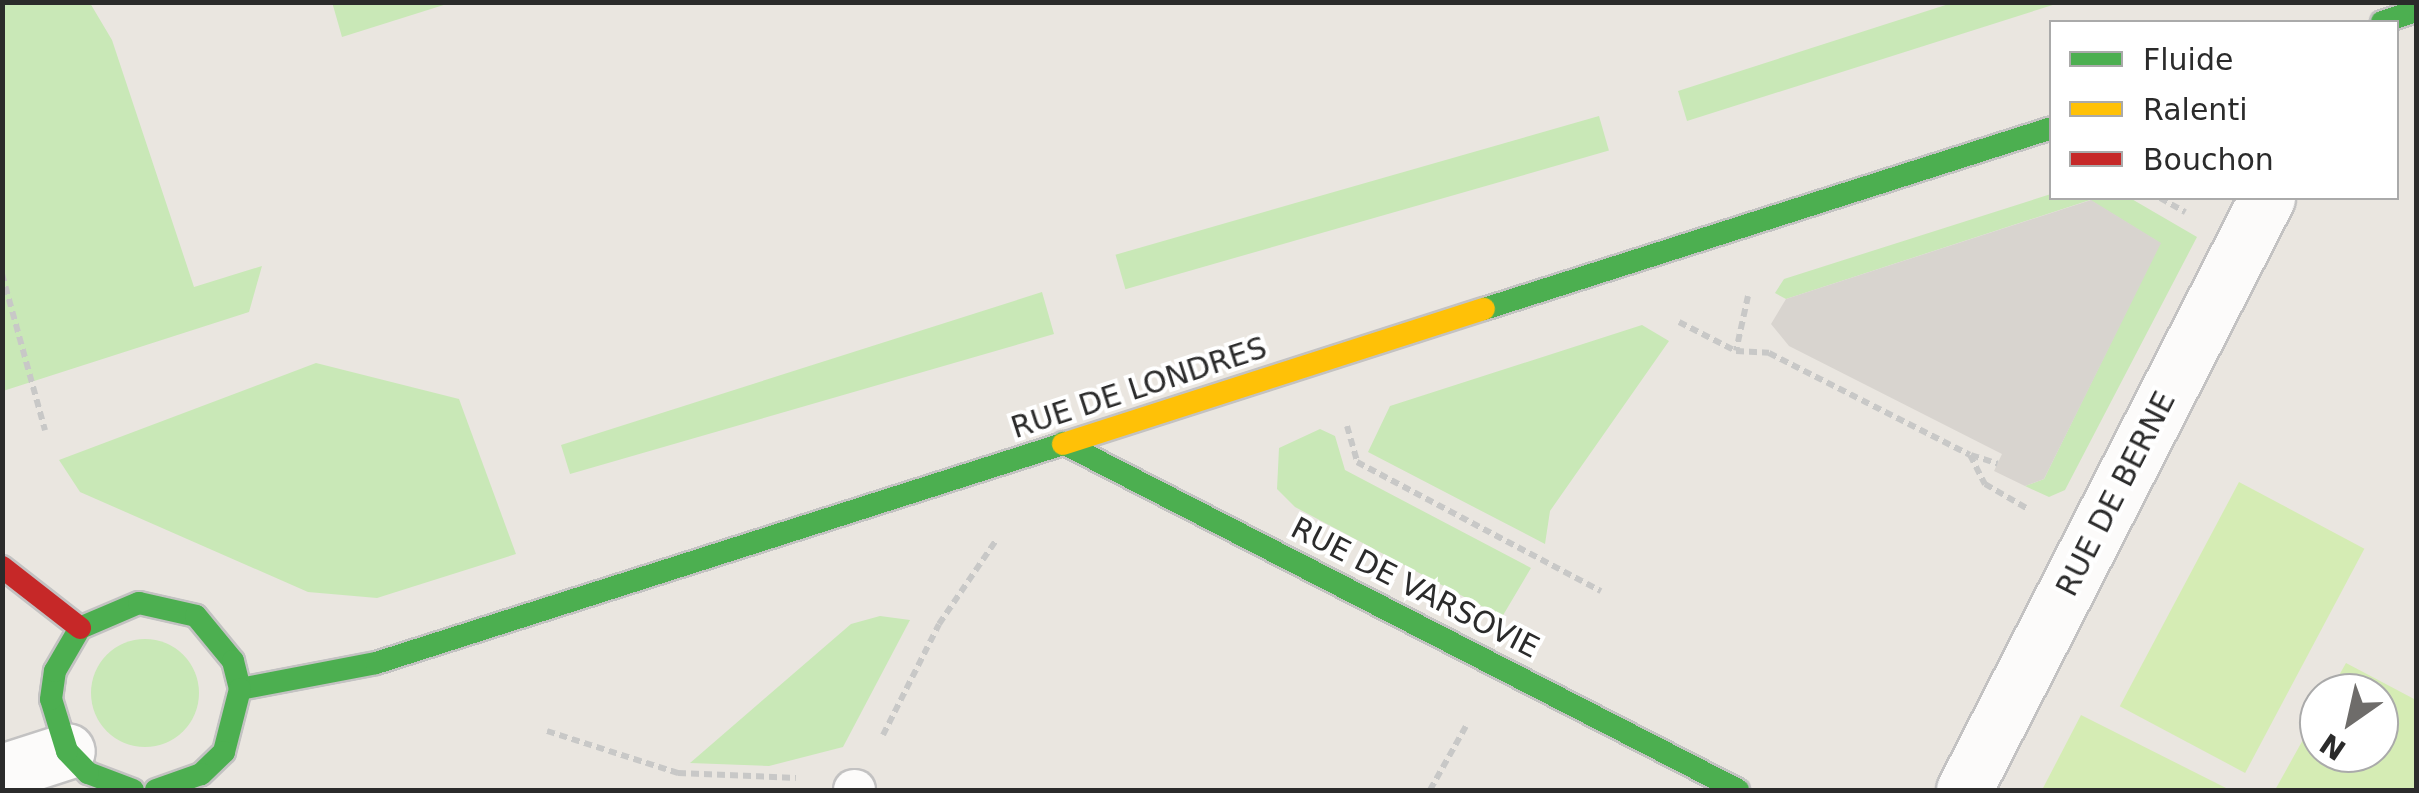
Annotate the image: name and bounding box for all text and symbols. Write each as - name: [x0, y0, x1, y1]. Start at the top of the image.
- legend: [2049, 20, 2399, 200]
- text: Fluide: [2143, 42, 2233, 77]
- text: Ralenti: [2143, 92, 2247, 127]
- text: Bouchon: [2143, 142, 2274, 177]
- street label: RUE DE LONDRES: [1007, 330, 1271, 446]
- street label: RUE DE BERNE: [2049, 386, 2183, 602]
- street label: RUE DE VARSOVIE: [1285, 510, 1545, 666]
- north arrow: [2299, 673, 2399, 773]
- text: N: [2314, 726, 2352, 767]

